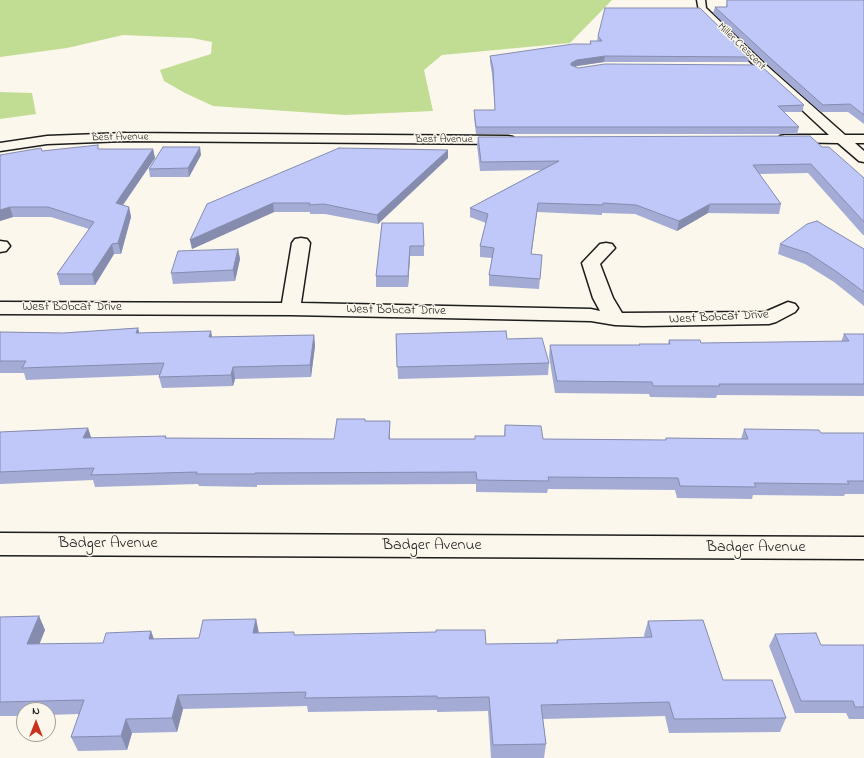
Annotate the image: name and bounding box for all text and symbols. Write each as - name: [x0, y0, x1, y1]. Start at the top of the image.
- street label: Miller Crescent: [714, 21, 768, 73]
- street label: Best Avenue: [91, 131, 149, 145]
- street label: Best Avenue: [415, 133, 473, 147]
- street label: West Bobcat Drive: [22, 300, 122, 316]
- street label: West Bobcat Drive: [346, 302, 446, 320]
- street label: West Bobcat Drive: [669, 308, 769, 328]
- street label: Badger Avenue: [58, 534, 158, 554]
- street label: Badger Avenue: [382, 536, 482, 556]
- street label: Badger Avenue: [706, 538, 806, 558]
- north arrow: [16, 702, 56, 742]
- text: N: [32, 703, 40, 719]

